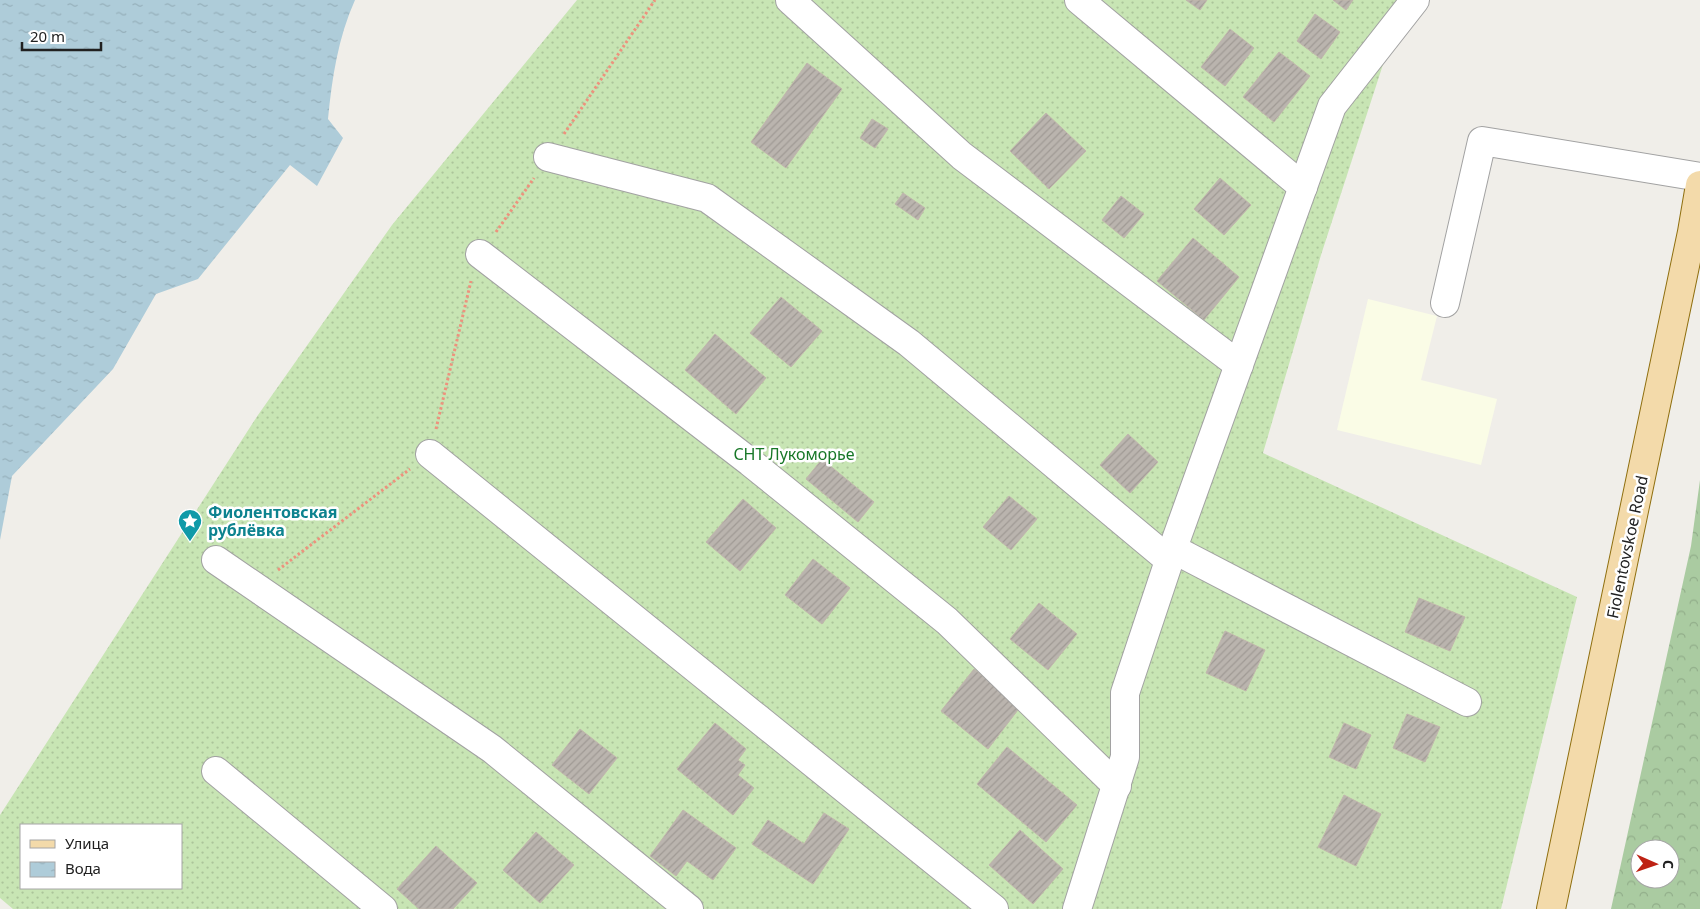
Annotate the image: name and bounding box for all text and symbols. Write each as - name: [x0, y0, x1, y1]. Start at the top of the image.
- scale bar: [22, 20, 101, 52]
- text: 20 m: [30, 26, 65, 46]
- park label: СНТ Лукоморье: [733, 443, 855, 465]
- street label: Fiolentovskoe Road: [1601, 473, 1653, 621]
- place label: Фиолентовская рублёвка: [208, 501, 338, 541]
- place icon: Фиолентовская рублёвка: [177, 508, 203, 542]
- legend: [20, 824, 182, 889]
- text: Улица: [65, 833, 109, 853]
- north arrow: [1630, 839, 1680, 889]
- text: Вода: [65, 858, 101, 878]
- text: С: [1659, 860, 1678, 869]

